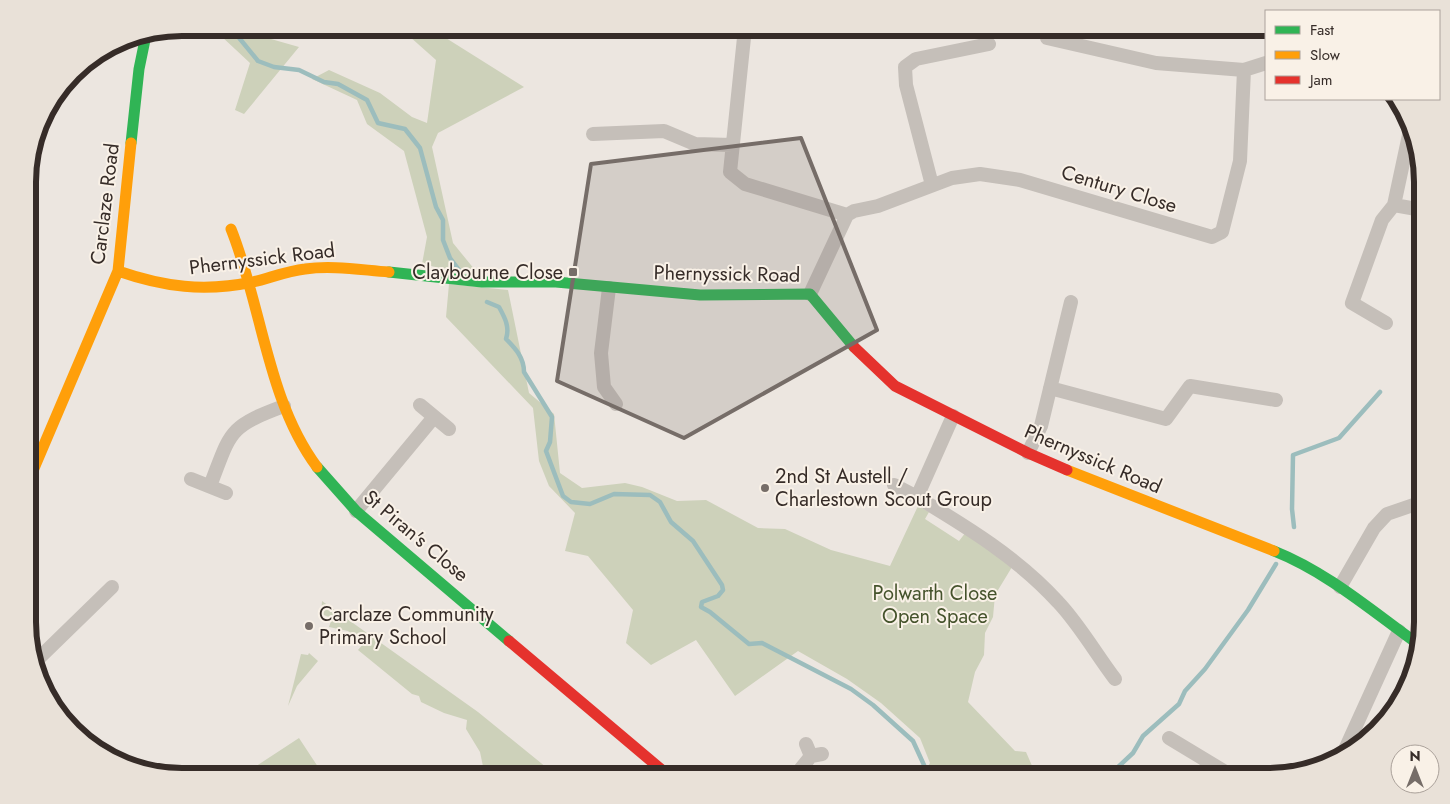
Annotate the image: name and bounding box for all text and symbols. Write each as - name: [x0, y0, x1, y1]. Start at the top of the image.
- legend: [1265, 10, 1440, 100]
- text: Fast: [1310, 19, 1334, 41]
- text: Slow: [1310, 44, 1341, 66]
- text: Jam: [1308, 69, 1333, 91]
- street label: Carclaze Road: [83, 142, 127, 266]
- street label: Century Close: [1058, 158, 1180, 220]
- street label: Phernyssick Road: [187, 236, 337, 282]
- place label: Claybourne Close: [412, 258, 563, 287]
- street label: Phernyssick Road: [653, 258, 801, 290]
- marker: Claybourne Close: [567, 266, 579, 278]
- street label: Phernyssick Road: [1020, 417, 1166, 501]
- place label: 2nd St Austell / Charlestown Scout Group: [775, 462, 992, 514]
- marker: 2nd St Austell / Charlestown Scout Group: [759, 482, 771, 494]
- street label: St Piran's Close: [357, 483, 475, 589]
- park label: Polwarth Close Open Space: [873, 579, 997, 631]
- place label: Carclaze Community Primary School: [319, 600, 494, 652]
- marker: Carclaze Community Primary School: [303, 620, 315, 632]
- north arrow: [1390, 744, 1440, 794]
- text: N: [1409, 746, 1421, 766]

